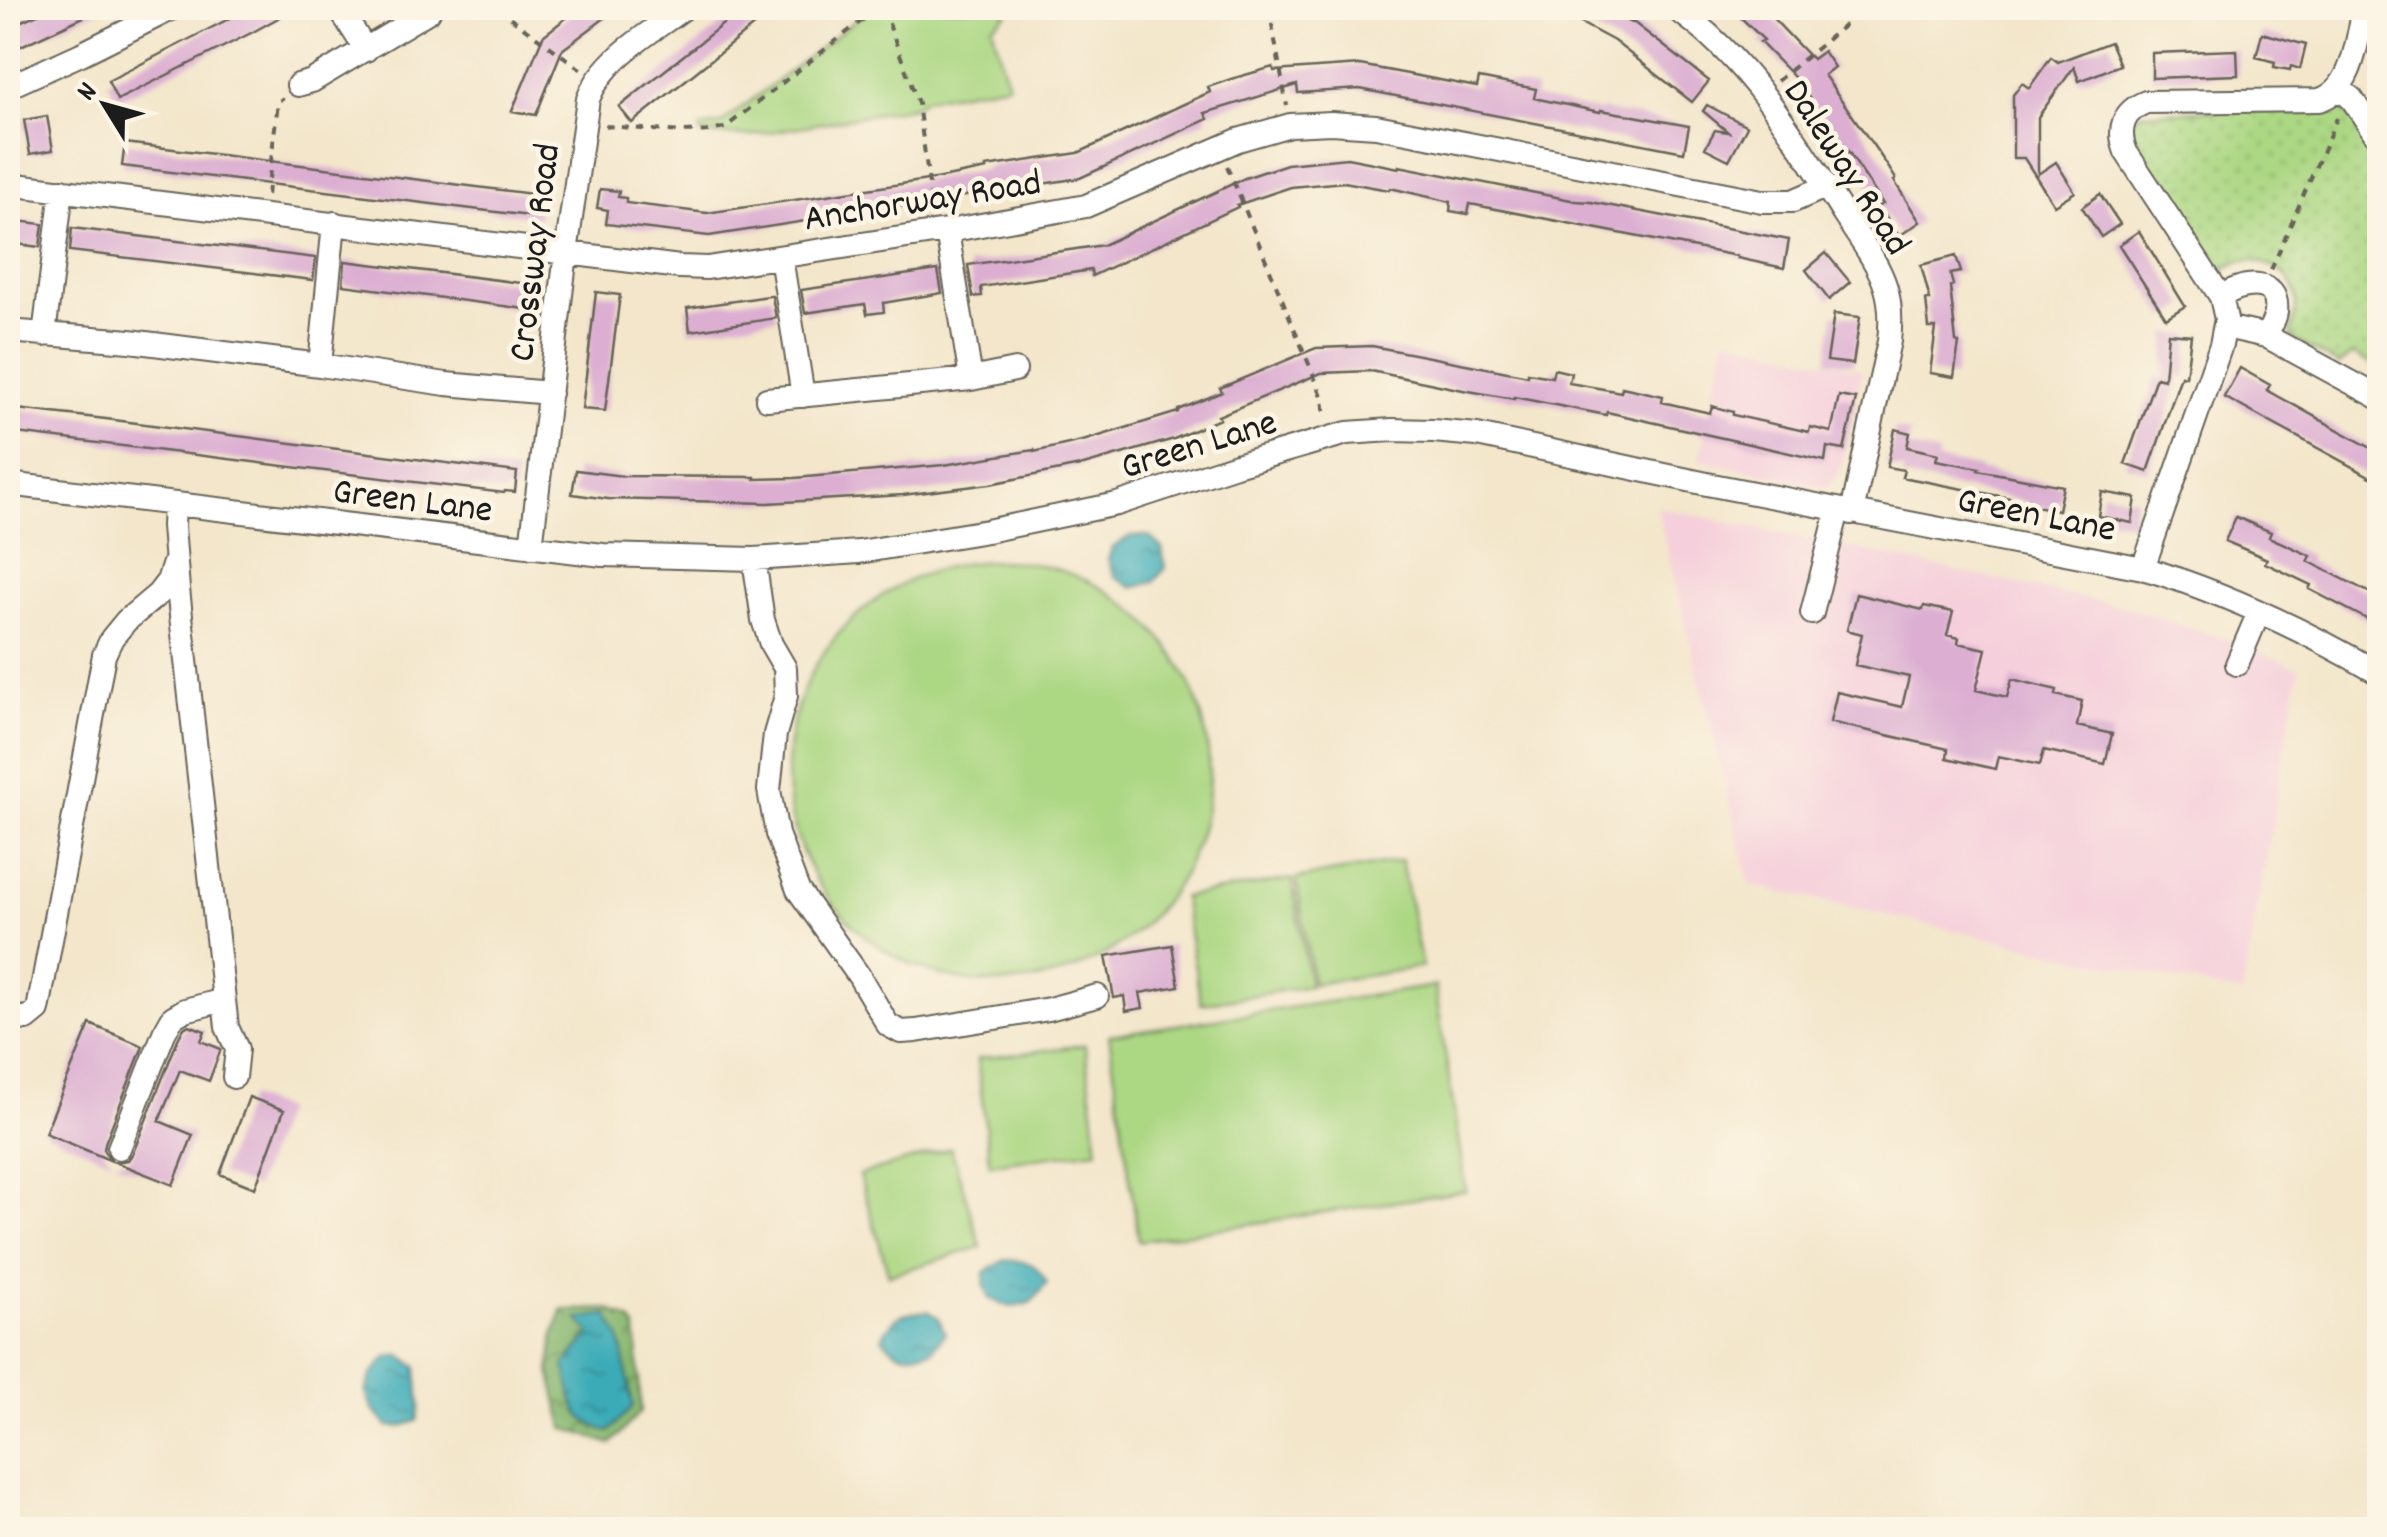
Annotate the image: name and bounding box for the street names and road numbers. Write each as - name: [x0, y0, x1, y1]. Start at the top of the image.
- street label: Daleway Road: [1767, 70, 1922, 268]
- street label: Crossway Road: [497, 141, 578, 365]
- street label: Anchorway Road: [800, 158, 1045, 249]
- street label: Green Lane: [1115, 397, 1284, 497]
- street label: Green Lane: [329, 466, 495, 541]
- street label: Green Lane: [1952, 475, 2120, 560]

